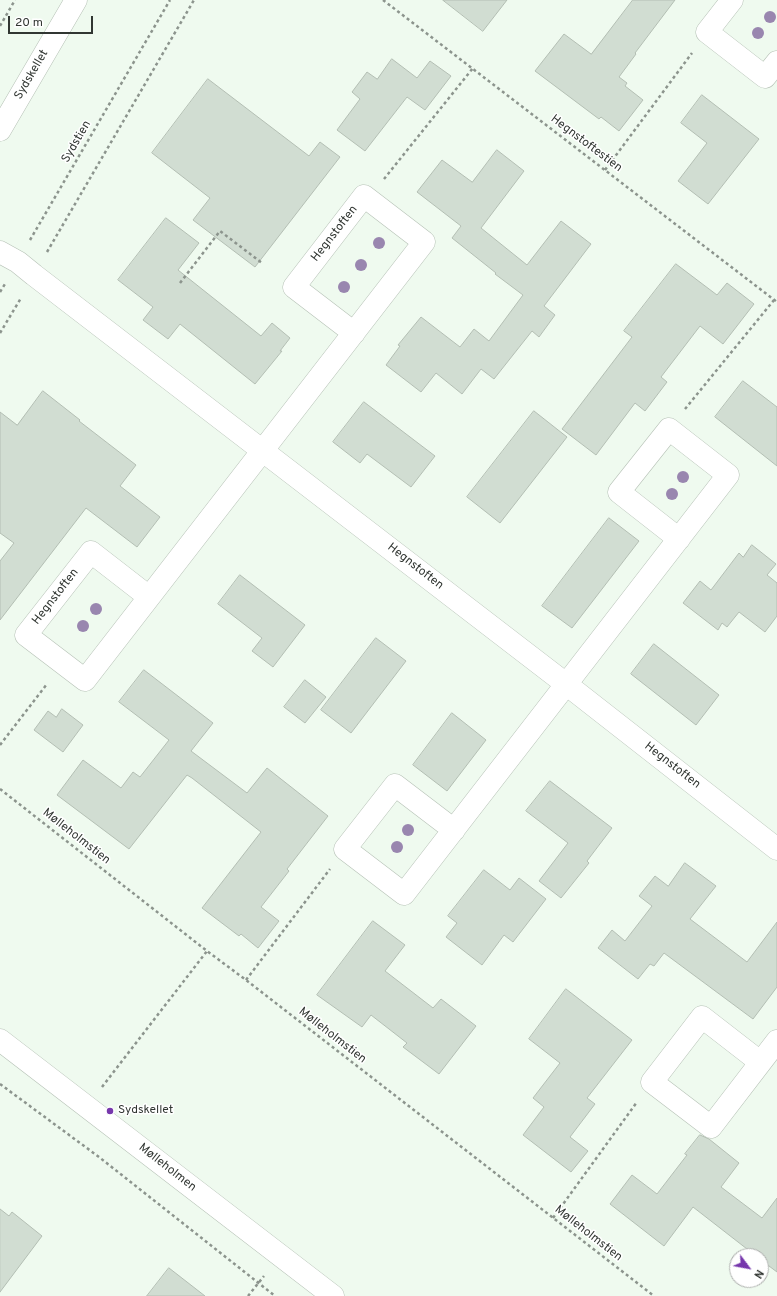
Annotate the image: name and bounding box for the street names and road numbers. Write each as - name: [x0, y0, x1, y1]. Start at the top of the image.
- street label: Sydskellet: [12, 47, 52, 103]
- street label: Hegnstoftestien: [547, 112, 625, 176]
- street label: Sydstien: [59, 118, 95, 166]
- street label: Hegnstoften: [309, 203, 361, 265]
- street label: Hegnstoften: [384, 541, 446, 593]
- street label: Hegnstoften: [30, 566, 82, 628]
- street label: Hegnstoften: [641, 740, 703, 792]
- street label: Mølleholmstien: [39, 806, 113, 868]
- street label: Mølleholmstien: [295, 1005, 369, 1067]
- street label: Mølleholmen: [135, 1141, 199, 1195]
- street label: Mølleholmstien: [551, 1203, 625, 1265]

